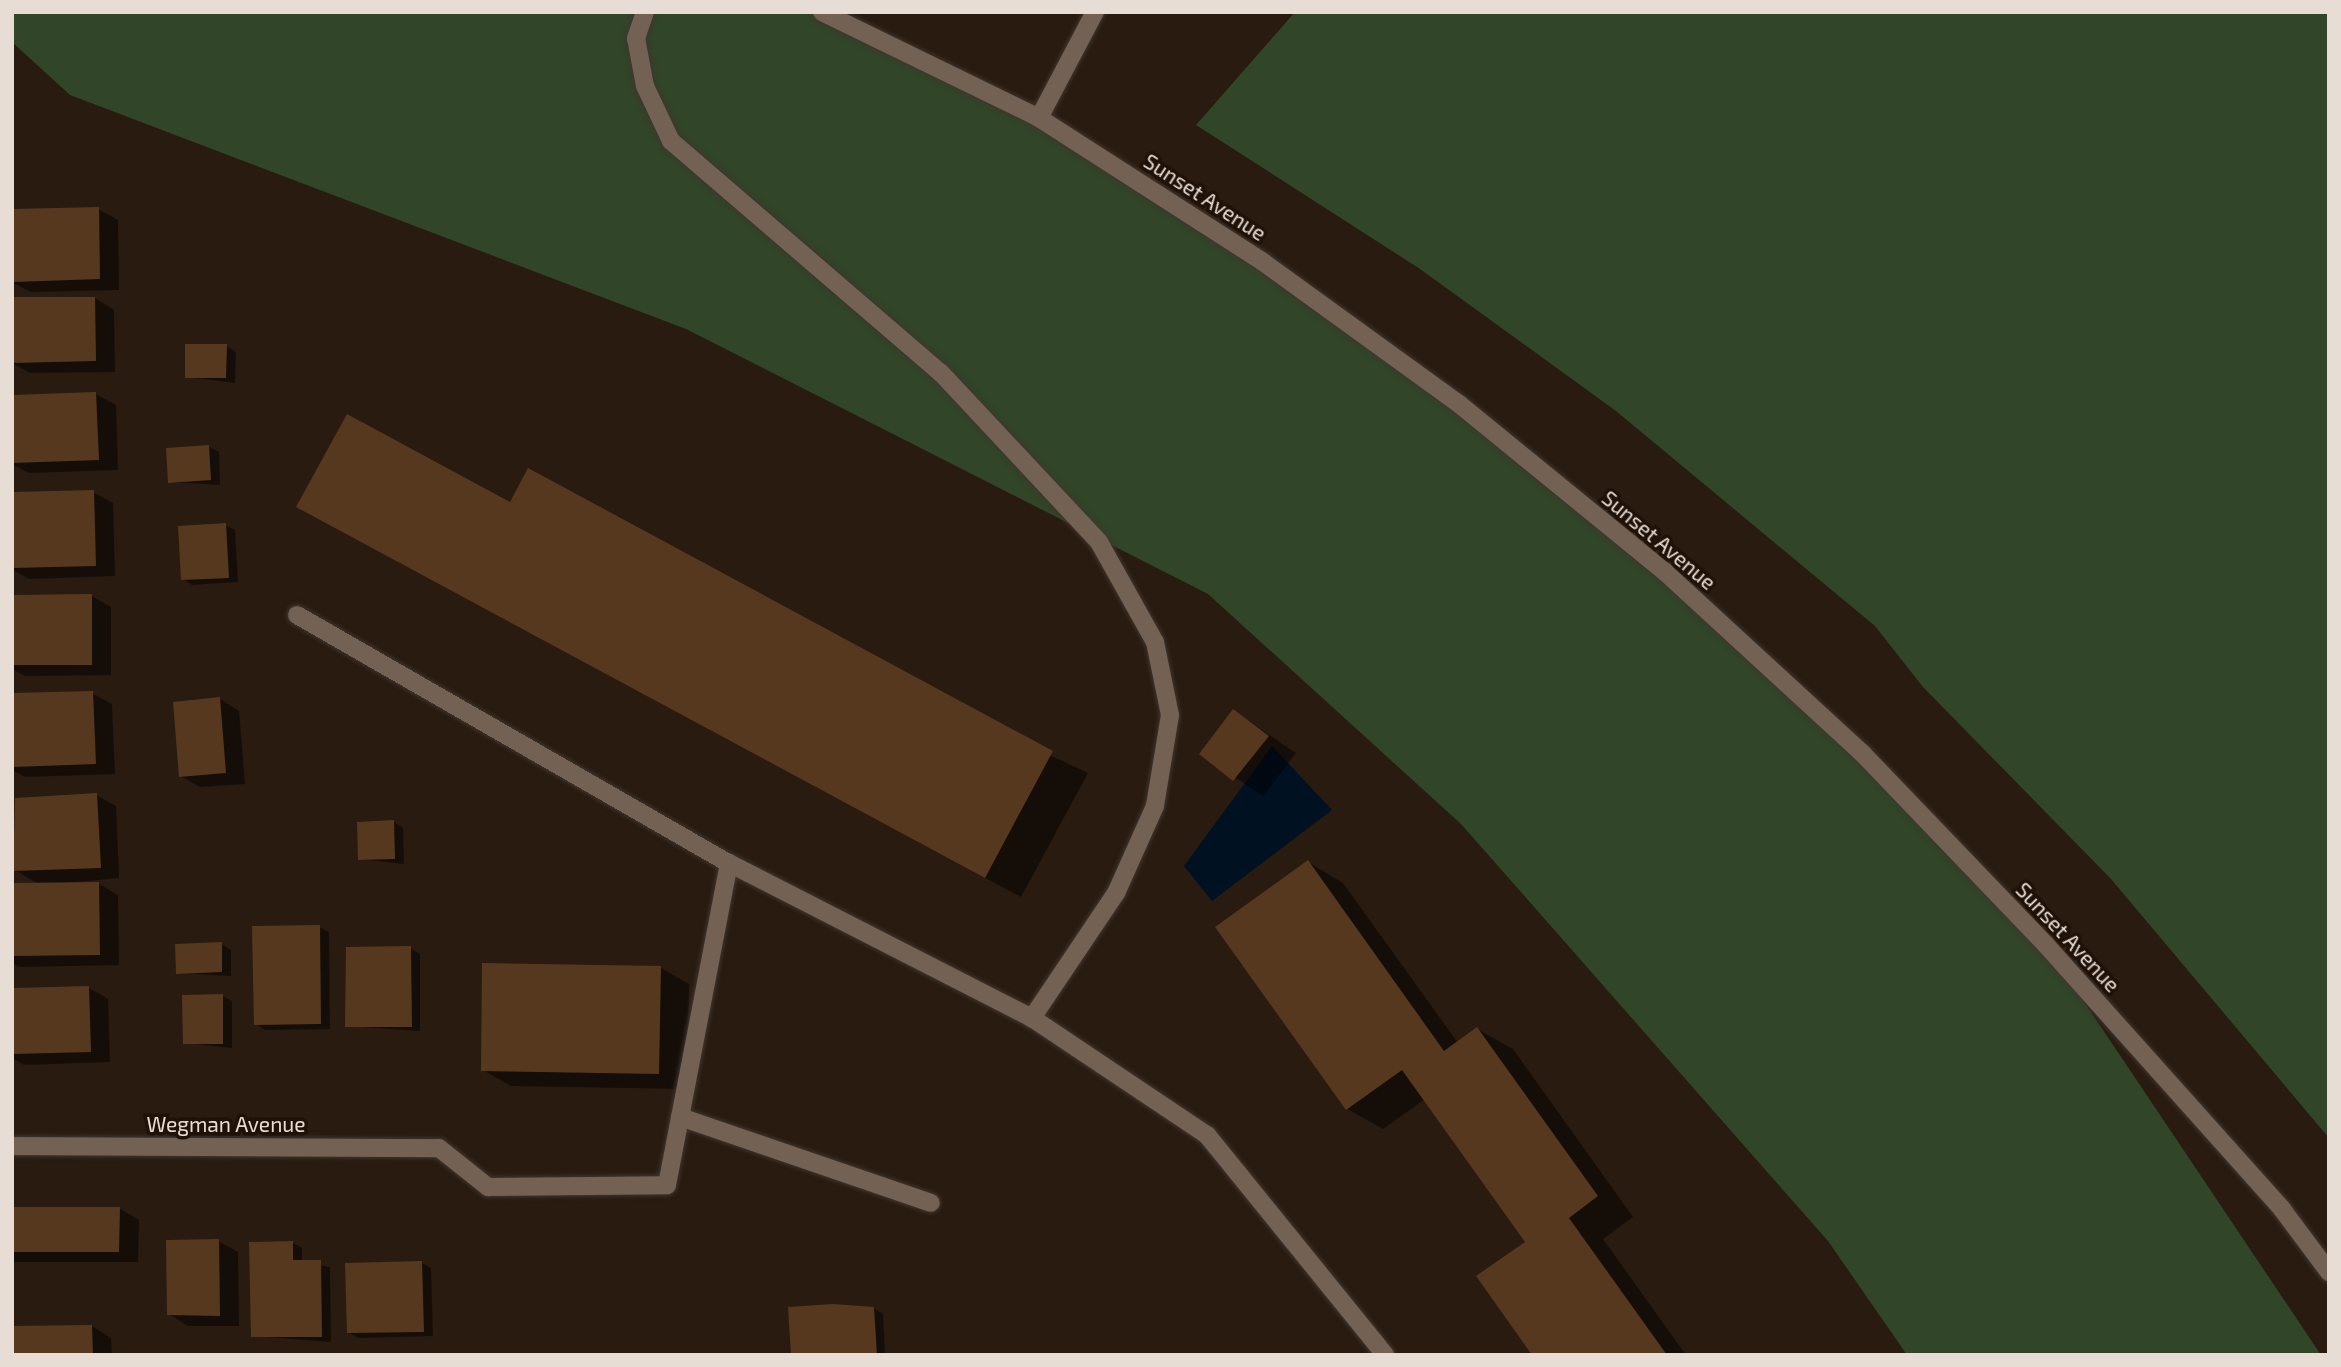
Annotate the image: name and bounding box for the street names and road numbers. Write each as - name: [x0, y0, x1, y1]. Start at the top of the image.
- street label: Sunset Avenue: [1139, 148, 1271, 246]
- street label: Sunset Avenue: [1597, 485, 1721, 595]
- street label: Sunset Avenue: [2011, 877, 2125, 997]
- street label: Wegman Avenue: [146, 1111, 306, 1137]

